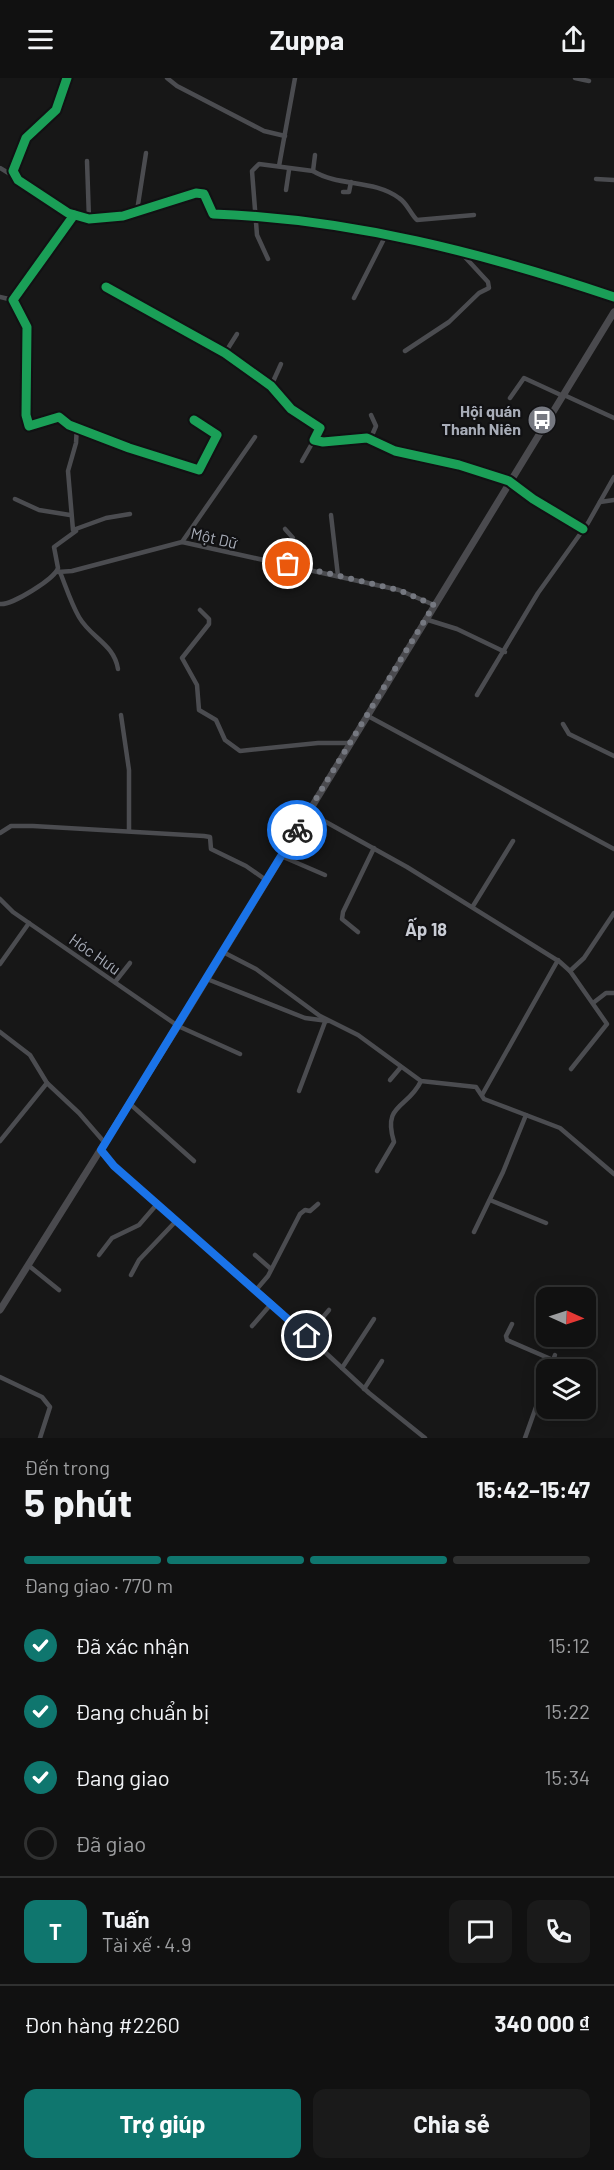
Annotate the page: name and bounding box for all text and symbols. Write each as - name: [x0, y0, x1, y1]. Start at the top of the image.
- icon: menu: [24, 23, 57, 56]
- text: Zuppa: [270, 23, 344, 55]
- icon: share: [557, 23, 590, 56]
- place label: Hội quán Thanh Niên: [442, 401, 521, 438]
- bus stop icon: Hội quán Thanh Niên: [526, 404, 558, 436]
- street label: Một Dữ: [189, 523, 240, 552]
- pin: [262, 538, 313, 589]
- icon: bag: [271, 547, 304, 580]
- courier: [267, 800, 327, 860]
- icon: bike: [281, 814, 314, 847]
- district label: Ấp 18: [405, 917, 447, 940]
- street label: Hóc Hưu: [66, 929, 125, 978]
- north arrow: [536, 1287, 596, 1347]
- map controls: [536, 1287, 596, 1419]
- pin: [281, 1310, 332, 1361]
- icon: home: [290, 1319, 323, 1352]
- button: layers: [536, 1359, 596, 1419]
- text: Đến trong: [24, 1455, 110, 1479]
- text: 15:42–15:47: [476, 1476, 590, 1502]
- text: 5 phút: [24, 1478, 132, 1525]
- text: Đang giao · 770 m: [24, 1573, 173, 1597]
- icon: check: [24, 1629, 57, 1662]
- text: Đã xác nhận: [75, 1632, 190, 1658]
- text: 15:12: [548, 1633, 590, 1657]
- icon: check: [24, 1695, 57, 1728]
- text: Đang chuẩn bị: [75, 1698, 209, 1724]
- text: 15:22: [545, 1699, 590, 1723]
- icon: check: [24, 1761, 57, 1794]
- text: Đang giao: [75, 1764, 170, 1790]
- text: 15:34: [545, 1765, 590, 1789]
- text: Đã giao: [75, 1830, 146, 1856]
- button: chat: [449, 1900, 512, 1963]
- button: phone: [527, 1900, 590, 1963]
- text: Tuấn: [102, 1906, 149, 1932]
- text: T: [49, 1918, 62, 1944]
- text: Tài xế · 4.9: [102, 1932, 191, 1956]
- text: 340 000 ₫: [495, 2010, 590, 2036]
- text: Đơn hàng #2260: [24, 2011, 180, 2037]
- button: Trợ giúp: [24, 2089, 301, 2158]
- button: Chia sẻ: [313, 2089, 590, 2158]

